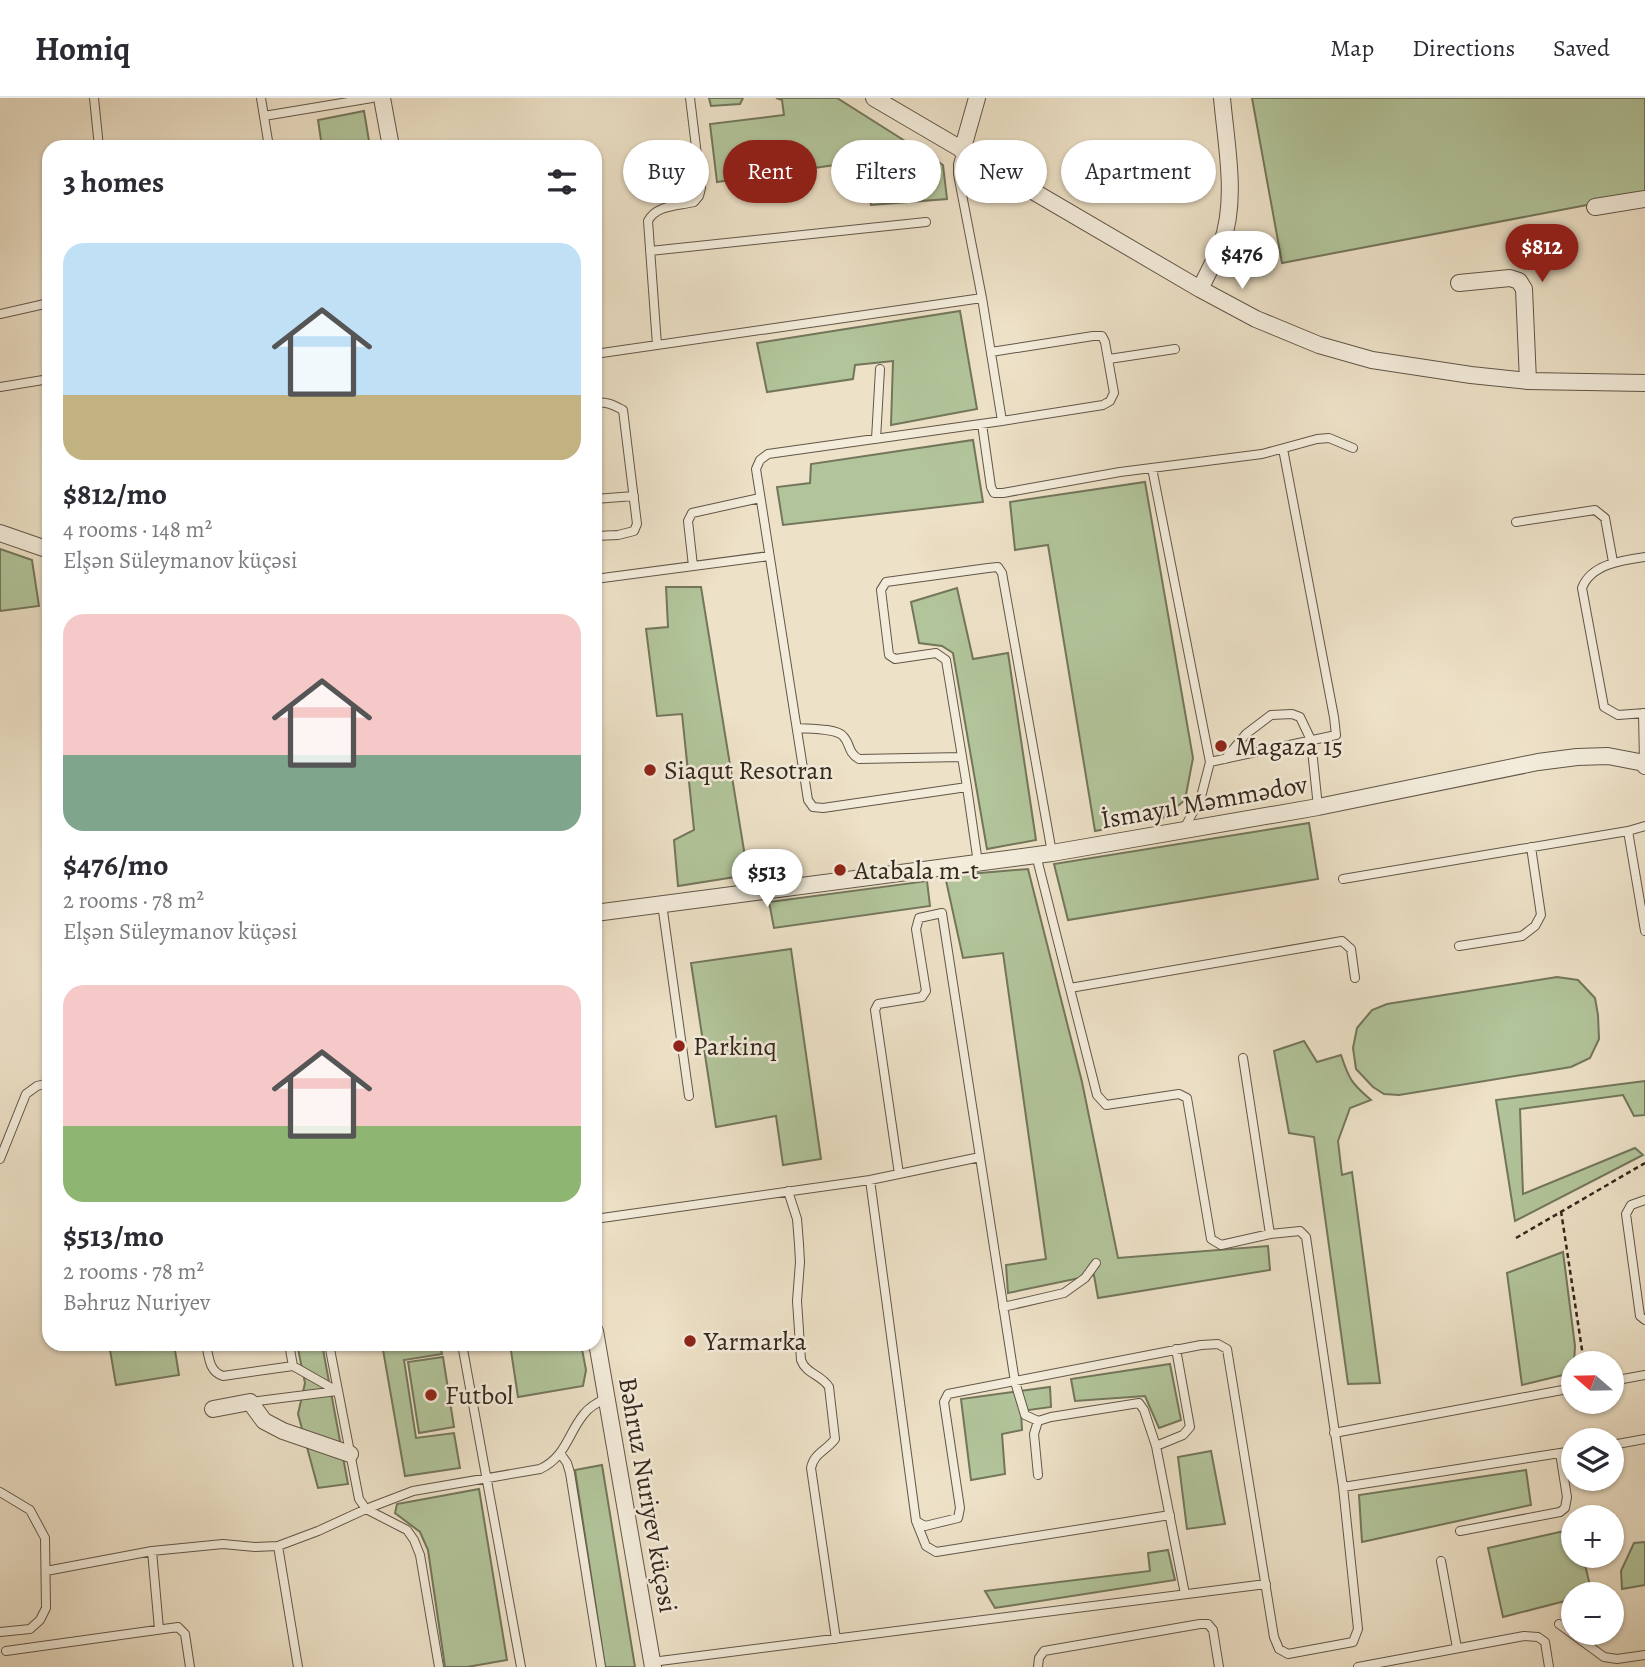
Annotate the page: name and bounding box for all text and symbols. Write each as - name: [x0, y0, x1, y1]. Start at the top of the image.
- text: Homiq: [35, 26, 130, 71]
- text: Map: [1330, 32, 1374, 64]
- text: Directions: [1412, 32, 1515, 64]
- text: Saved: [1553, 32, 1610, 64]
- chip: Buy: [623, 140, 709, 203]
- chip: Rent: [723, 140, 817, 203]
- chip: Filters: [831, 140, 941, 203]
- chip: New: [955, 140, 1047, 203]
- chip: Apartment: [1061, 140, 1216, 203]
- text: 3 homes: [63, 162, 164, 202]
- icon: filters: [543, 163, 581, 201]
- pin: $812: [1501, 225, 1583, 284]
- text: $812: [1521, 231, 1563, 262]
- pin: $476: [1201, 232, 1283, 291]
- text: $476: [1221, 238, 1263, 269]
- icon: home: [259, 289, 385, 415]
- text: $812/mo: [63, 474, 167, 514]
- text: 4 rooms · 148 m²: [63, 514, 212, 545]
- text: Elşən Süleymanov küçəsi: [63, 545, 297, 576]
- icon: home: [259, 660, 385, 786]
- place label: Magaza 15: [1235, 729, 1343, 764]
- marker: Magaza 15: [1213, 738, 1229, 754]
- place label: Siaqut Resotran: [664, 753, 833, 788]
- marker: Siaqut Resotran: [642, 762, 658, 778]
- street label: İsmayıl Məmmədov: [1098, 767, 1310, 837]
- text: $476/mo: [63, 845, 168, 885]
- pin: $513: [726, 850, 808, 909]
- place label: Atabala m-t: [853, 853, 979, 888]
- text: $513: [748, 856, 786, 887]
- marker: Atabala m-t: [832, 862, 848, 878]
- text: 2 rooms · 78 m²: [63, 885, 204, 916]
- text: Elşən Süleymanov küçəsi: [63, 916, 297, 947]
- place label: Parkinq: [693, 1029, 777, 1064]
- icon: home: [259, 1031, 385, 1157]
- marker: Parkinq: [671, 1038, 687, 1054]
- text: $513/mo: [63, 1216, 164, 1256]
- text: 2 rooms · 78 m²: [63, 1256, 204, 1287]
- text: Bəhruz Nuriyev: [63, 1287, 210, 1318]
- place label: Yarmarka: [703, 1324, 807, 1359]
- marker: Yarmarka: [682, 1333, 698, 1349]
- north arrow: [1561, 1351, 1624, 1414]
- map controls: [1561, 1351, 1624, 1645]
- street label: Bəhruz Nuriyev küçəsi: [610, 1374, 686, 1616]
- place label: Futbol: [445, 1378, 513, 1413]
- marker: Futbol: [423, 1387, 439, 1403]
- button: layers: [1561, 1428, 1624, 1491]
- button: +: [1561, 1505, 1624, 1568]
- button: −: [1561, 1582, 1624, 1645]

